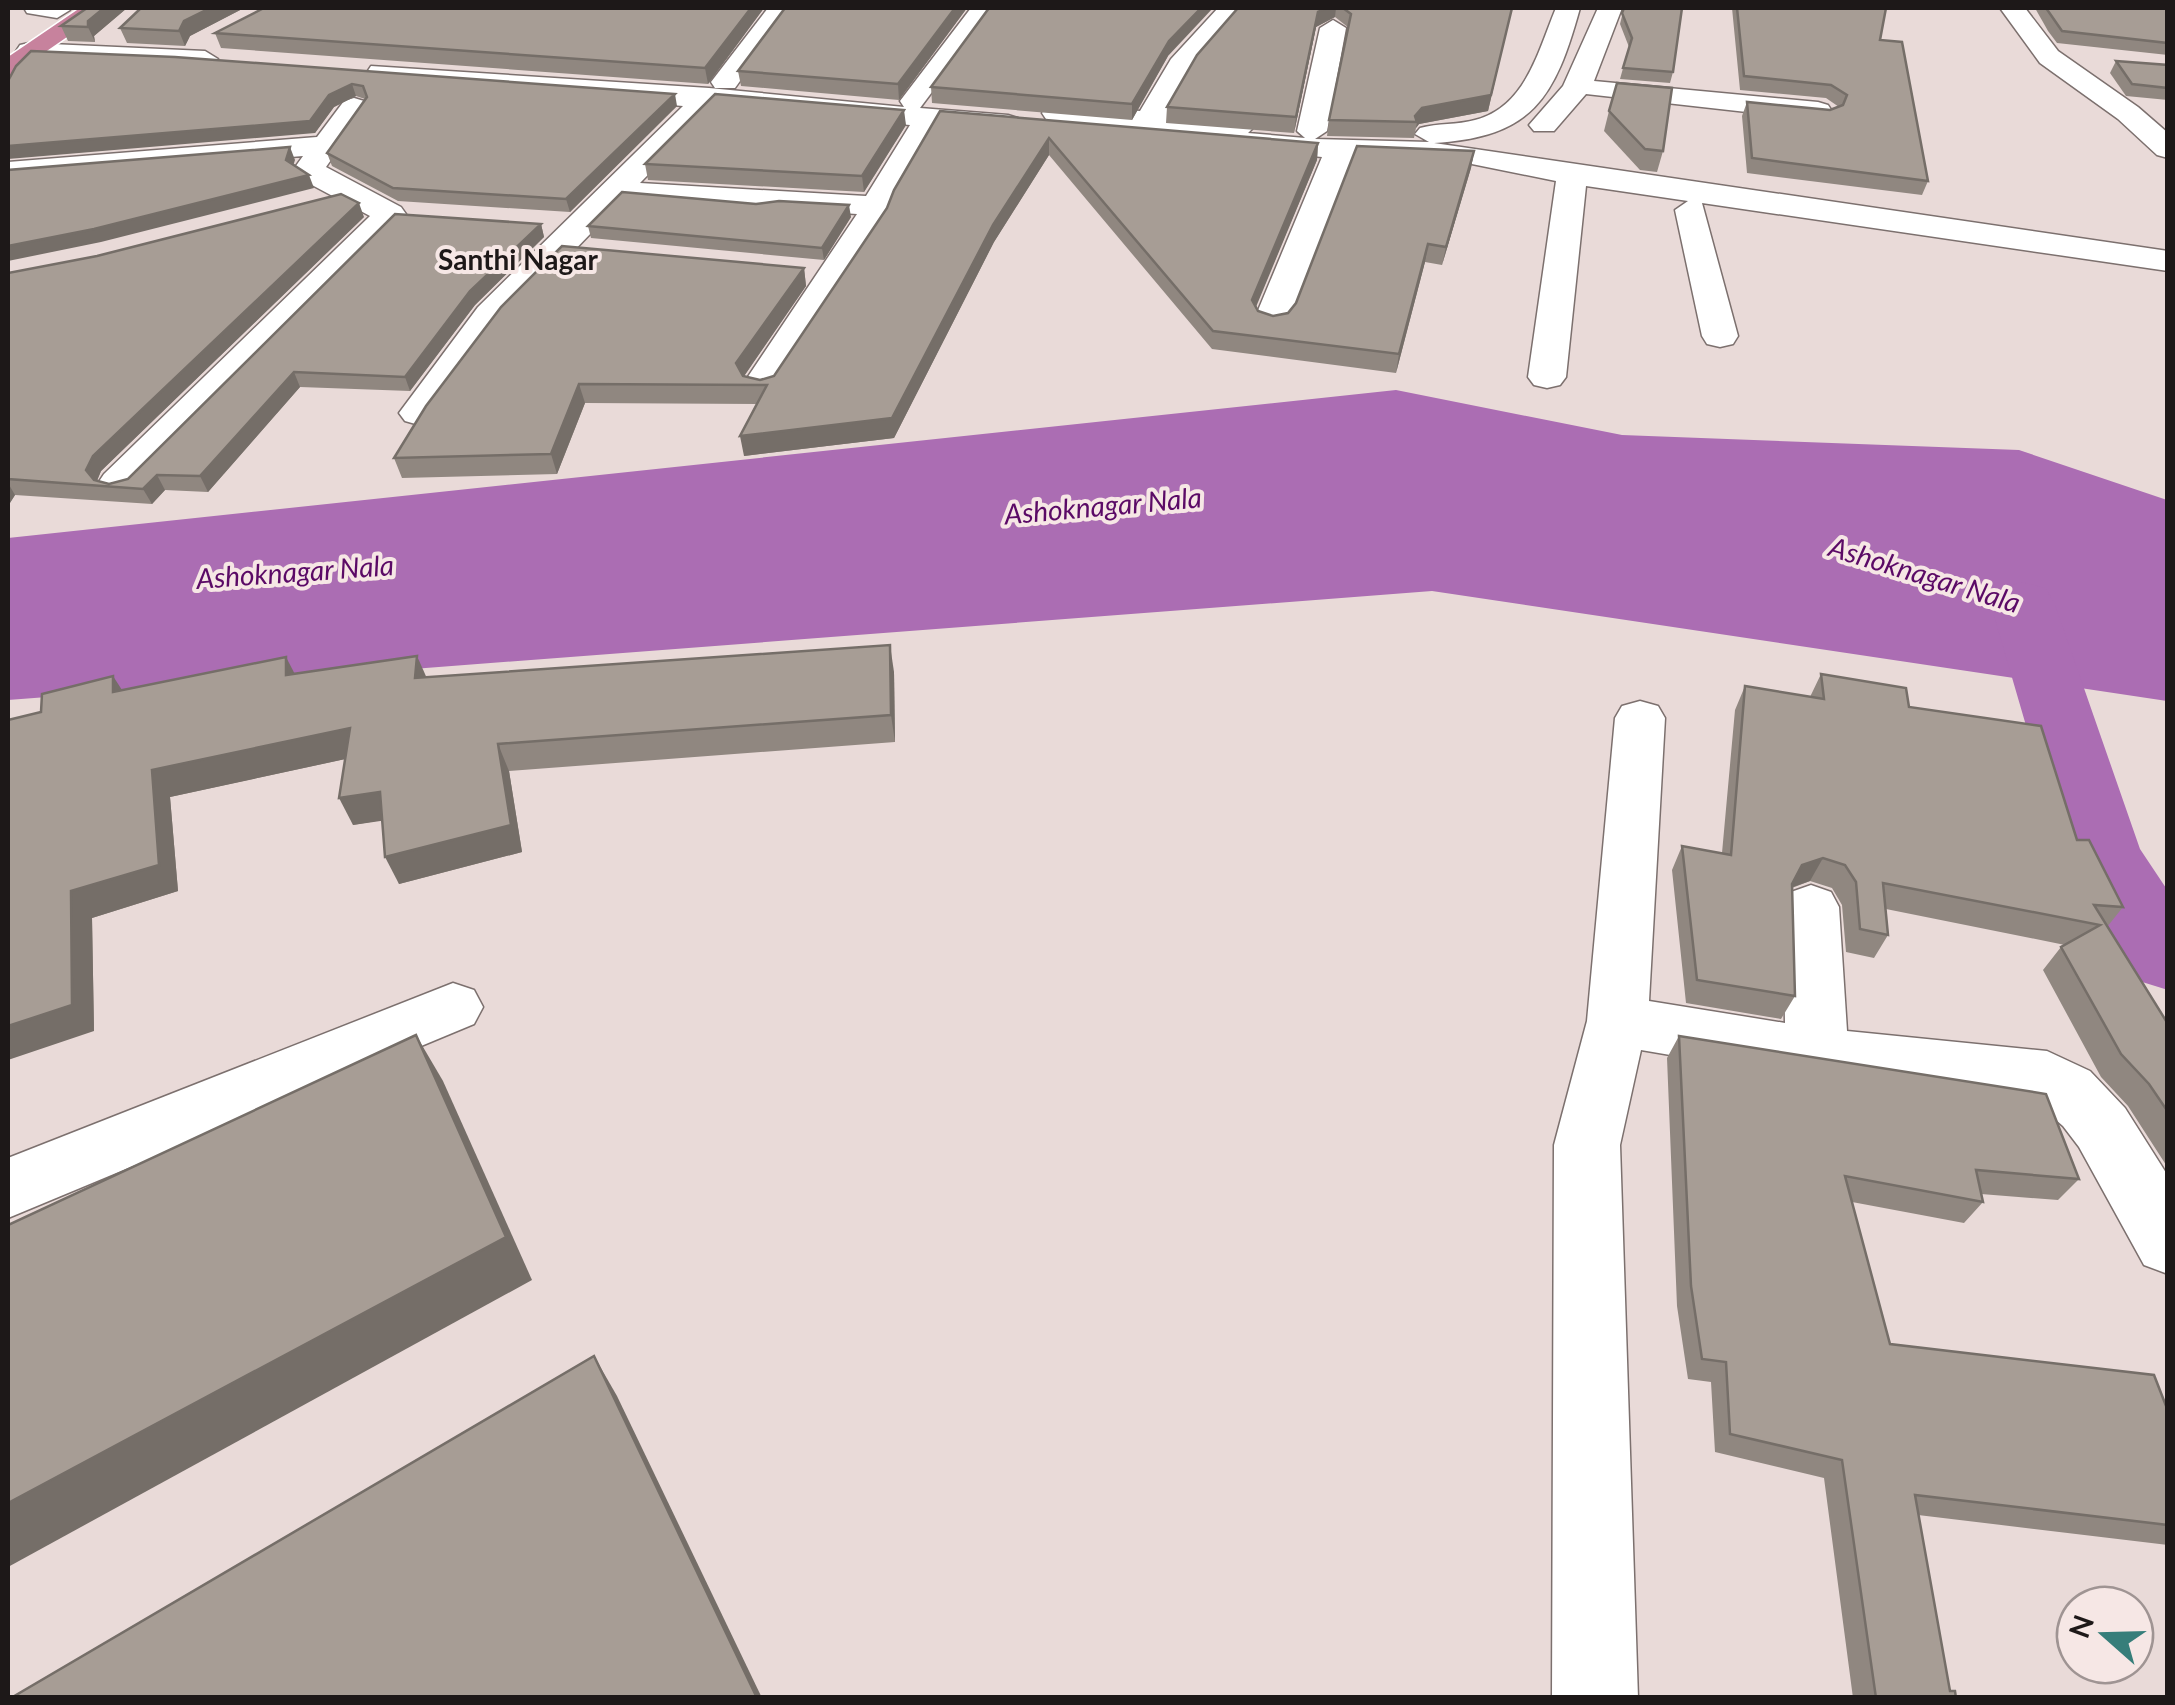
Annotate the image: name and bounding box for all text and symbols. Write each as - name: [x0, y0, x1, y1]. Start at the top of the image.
- district label: Santhi Nagar: [438, 242, 599, 276]
- water label: Ashoknagar Nala: [1002, 479, 1203, 531]
- water label: Ashoknagar Nala: [1824, 529, 2025, 619]
- water label: Ashoknagar Nala: [194, 547, 395, 595]
- north arrow: [2055, 1585, 2155, 1685]
- text: N: [2061, 1610, 2100, 1642]

